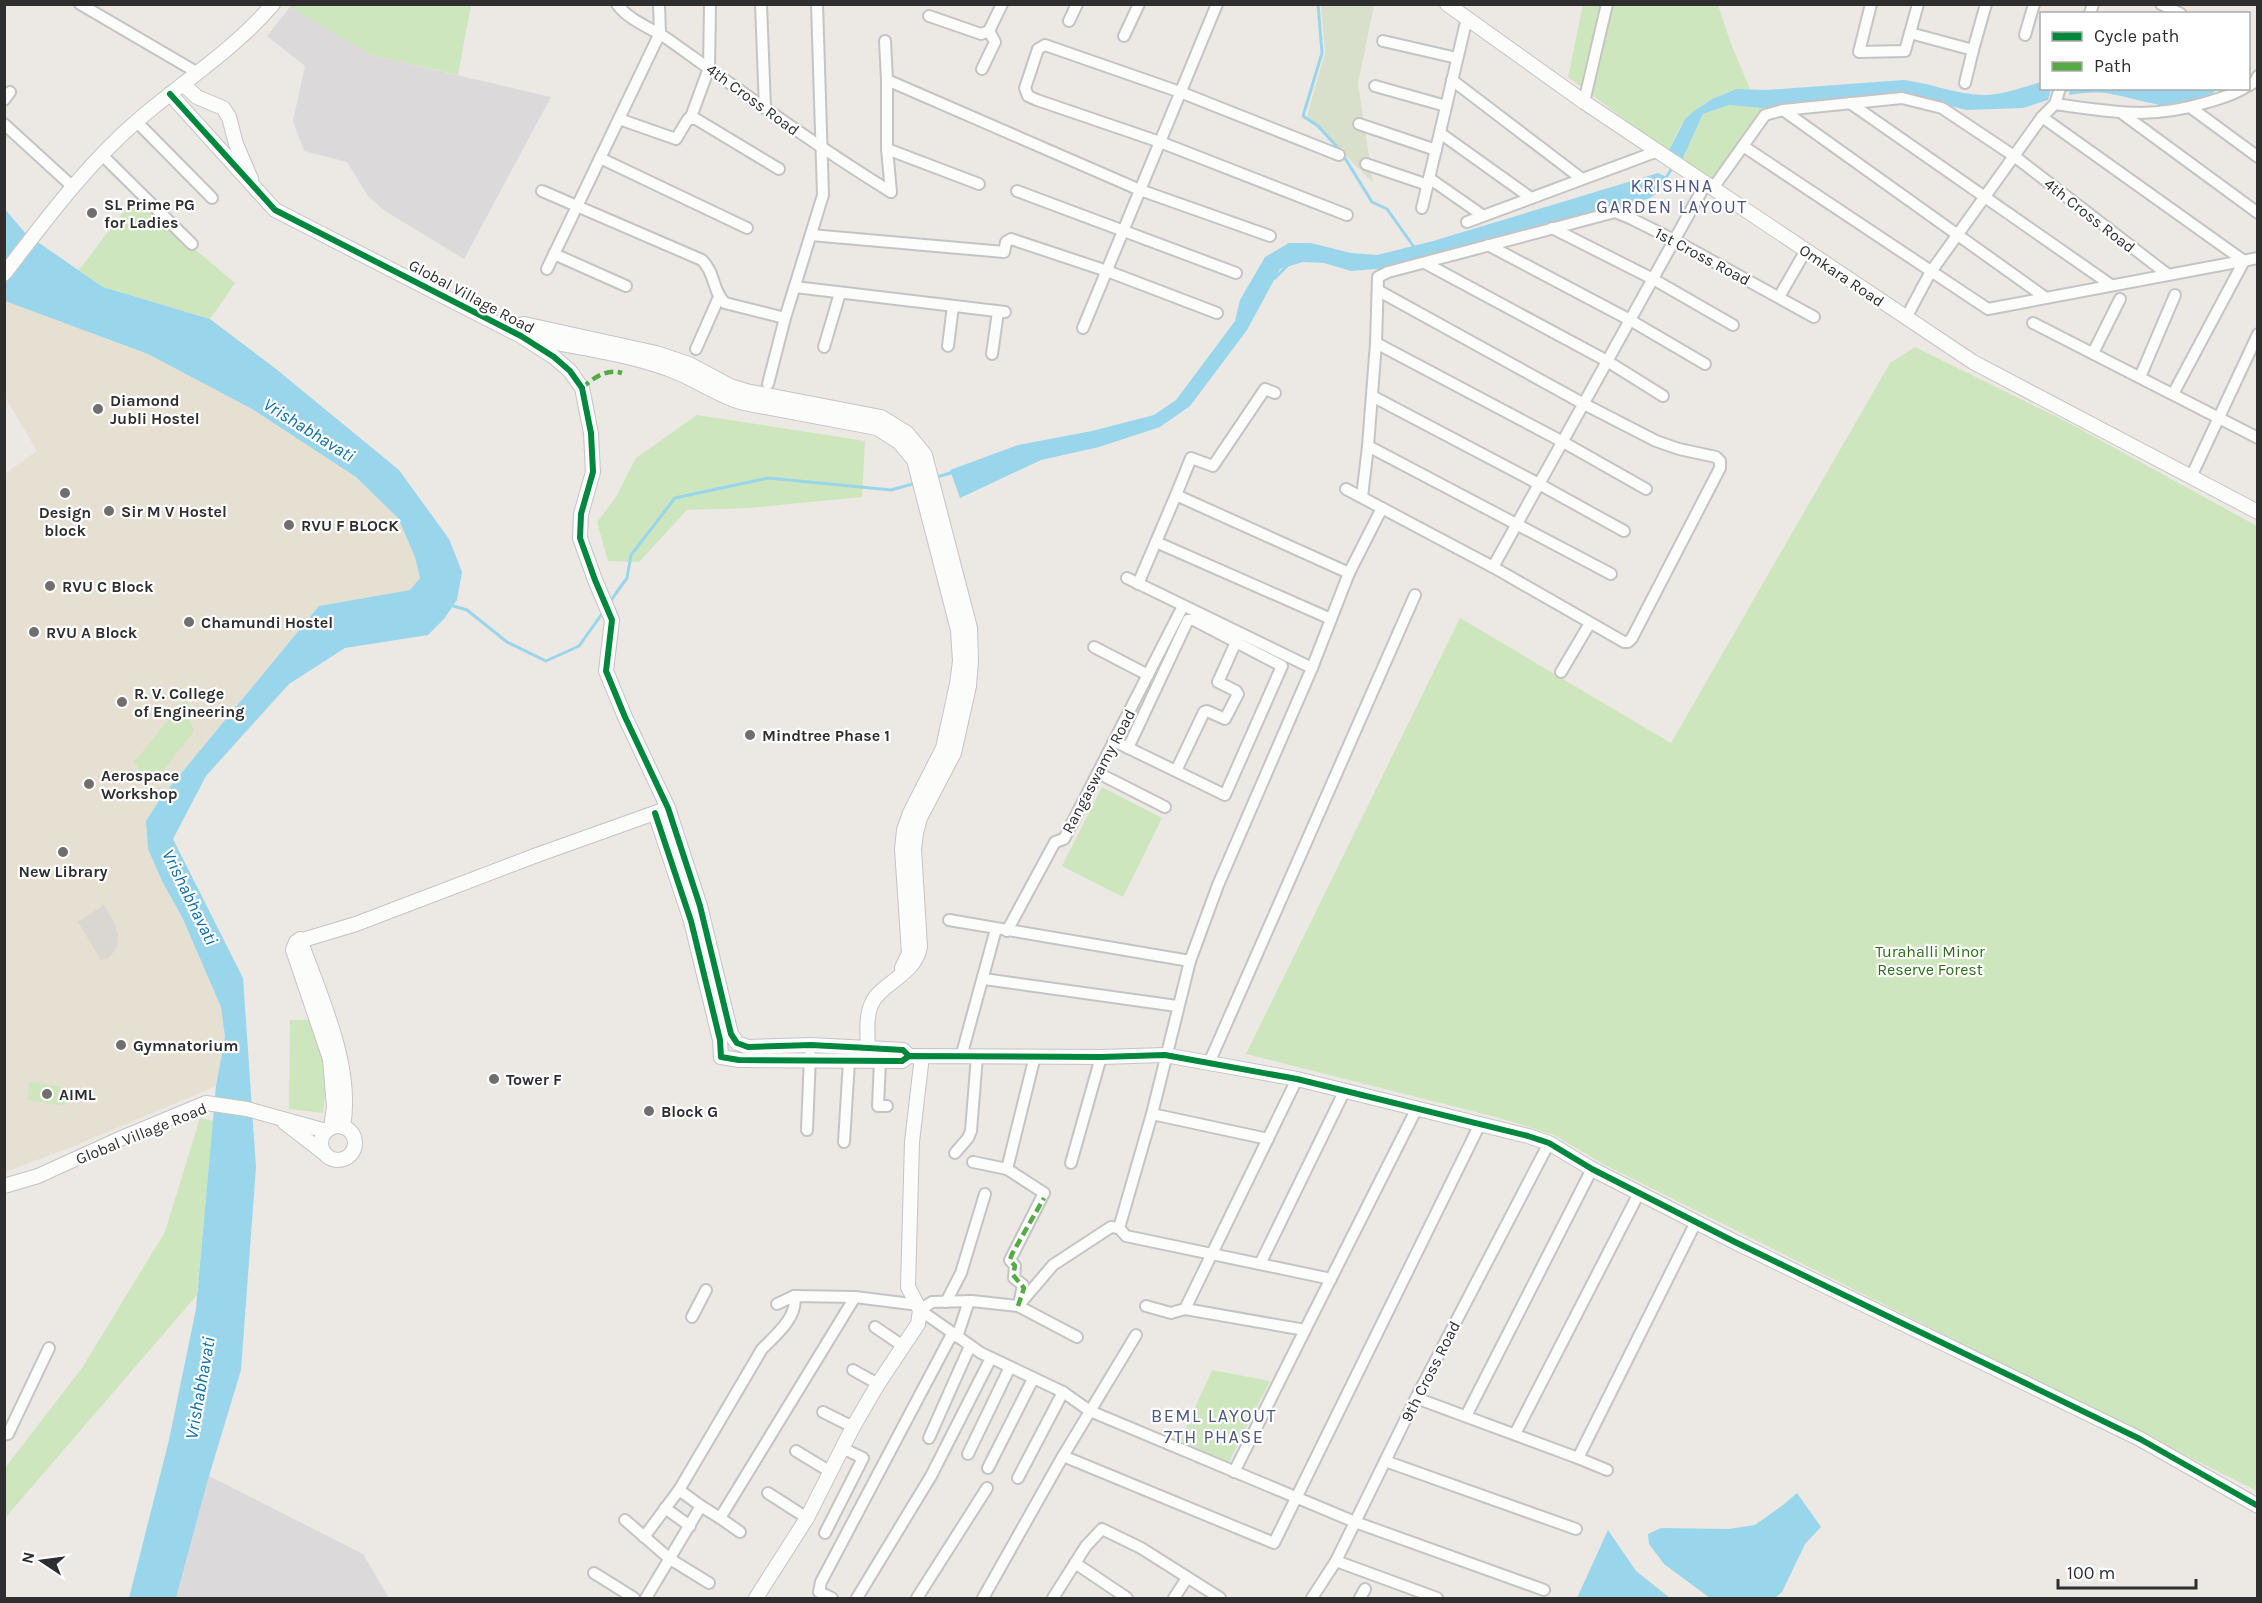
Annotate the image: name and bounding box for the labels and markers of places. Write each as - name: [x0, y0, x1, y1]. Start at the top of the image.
- place label: SL Prime PG for Ladies: [104, 195, 195, 232]
- marker: SL Prime PG for Ladies: [85, 206, 99, 220]
- place label: Diamond Jubli Hostel: [110, 391, 200, 428]
- marker: Diamond Jubli Hostel: [91, 402, 105, 416]
- marker: Design block: [58, 486, 72, 500]
- place label: Sir M V Hostel: [121, 502, 227, 521]
- place label: Design block: [39, 503, 91, 540]
- marker: Sir M V Hostel: [102, 504, 116, 518]
- place label: RVU F BLOCK: [301, 516, 399, 535]
- marker: RVU F BLOCK: [282, 518, 296, 532]
- place label: RVU C Block: [62, 577, 154, 596]
- marker: RVU C Block: [43, 579, 57, 593]
- place label: Chamundi Hostel: [201, 613, 333, 632]
- marker: Chamundi Hostel: [182, 615, 196, 629]
- place label: RVU A Block: [46, 623, 138, 642]
- marker: RVU A Block: [27, 625, 41, 639]
- place label: R. V. College of Engineering: [134, 684, 245, 721]
- marker: R. V. College of Engineering: [115, 695, 129, 709]
- place label: Mindtree Phase 1: [762, 726, 890, 745]
- marker: Mindtree Phase 1: [743, 728, 757, 742]
- place label: Aerospace Workshop: [101, 766, 179, 803]
- marker: Aerospace Workshop: [82, 777, 96, 791]
- marker: New Library: [56, 845, 70, 859]
- place label: New Library: [18, 862, 108, 881]
- place label: Gymnatorium: [133, 1036, 239, 1055]
- marker: Gymnatorium: [114, 1038, 128, 1052]
- place label: Tower F: [506, 1070, 562, 1089]
- marker: Tower F: [487, 1072, 501, 1086]
- place label: AIML: [59, 1085, 96, 1104]
- marker: AIML: [40, 1087, 54, 1101]
- place label: Block G: [661, 1102, 718, 1121]
- marker: Block G: [642, 1104, 656, 1118]

